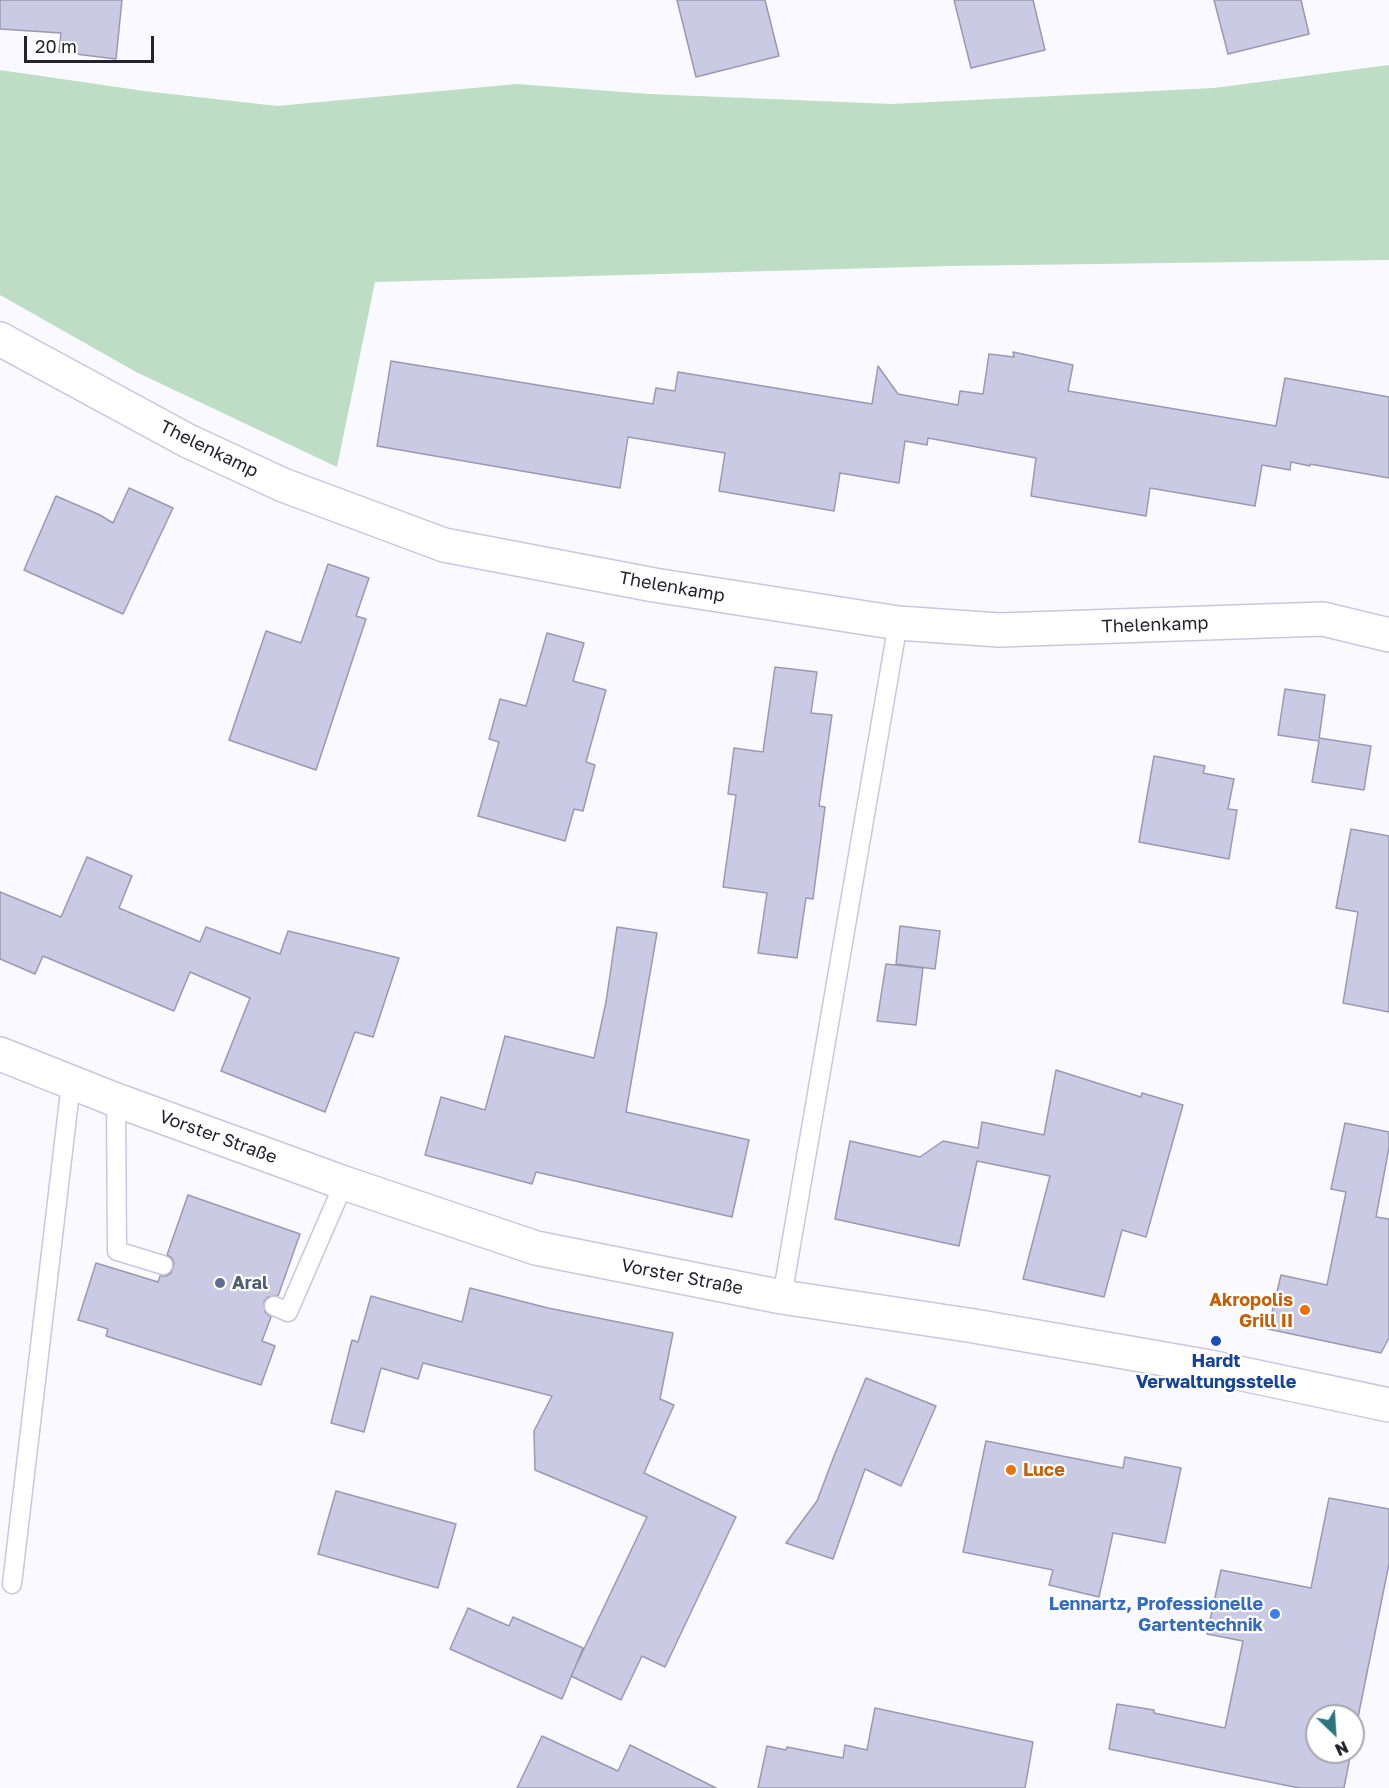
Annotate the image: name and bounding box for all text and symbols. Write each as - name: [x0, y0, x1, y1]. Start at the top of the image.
- scale bar: [27, 24, 158, 62]
- text: 20 m: [35, 35, 77, 57]
- street label: Thelenkamp: [156, 416, 262, 482]
- street label: Thelenkamp: [617, 567, 727, 607]
- street label: Thelenkamp: [1101, 612, 1209, 638]
- street label: Vorster Straße: [156, 1106, 280, 1168]
- street label: Vorster Straße: [619, 1255, 745, 1299]
- place label: Aral: [232, 1272, 268, 1294]
- marker: Aral: [213, 1276, 227, 1290]
- place label: Akropolis Grill II: [1209, 1289, 1293, 1332]
- marker: Akropolis Grill II: [1298, 1303, 1312, 1317]
- marker: Hardt Verwaltungsstelle: [1209, 1334, 1223, 1348]
- place label: Hardt Verwaltungsstelle: [1136, 1350, 1296, 1392]
- place label: Luce: [1023, 1459, 1065, 1481]
- marker: Luce: [1004, 1463, 1018, 1477]
- place label: Lennartz, Professionelle Gartentechnik: [1049, 1593, 1263, 1636]
- marker: Lennartz, Professionelle Gartentechnik: [1268, 1607, 1282, 1621]
- north arrow: [1305, 1704, 1365, 1764]
- text: N: [1332, 1737, 1352, 1760]

